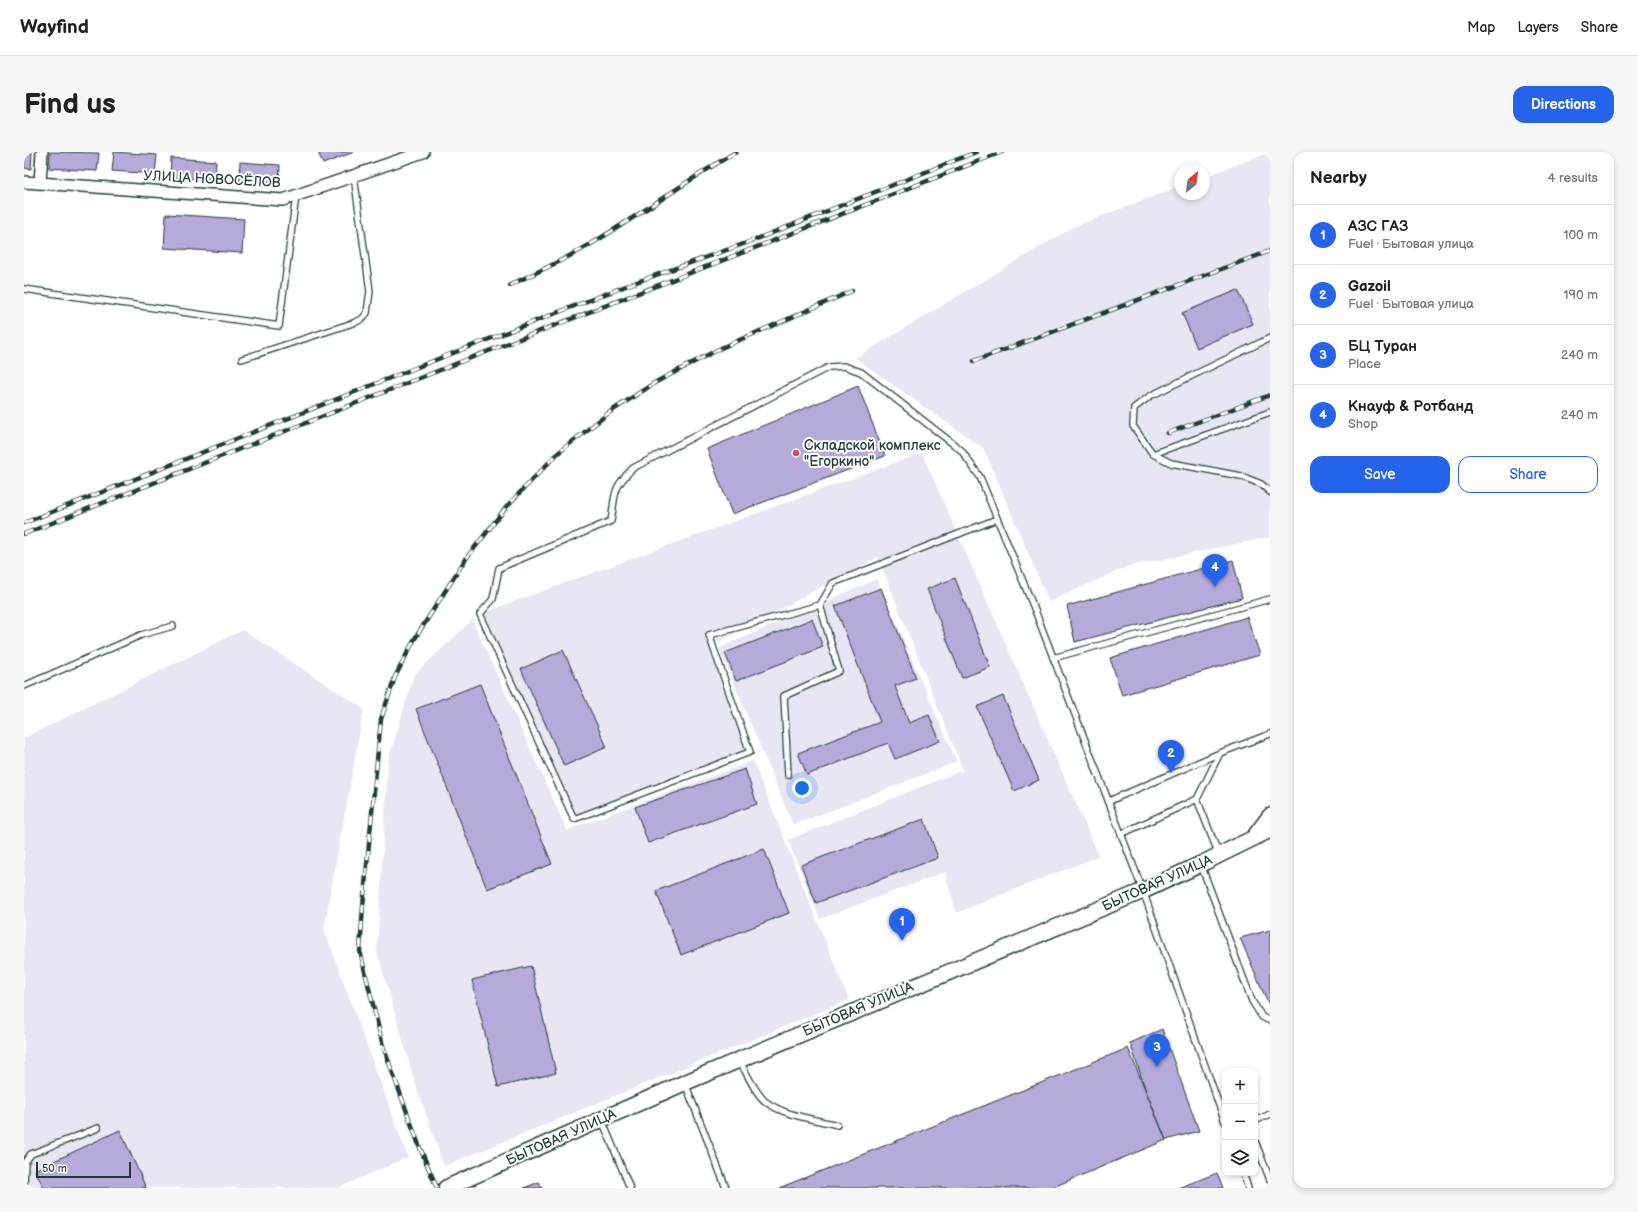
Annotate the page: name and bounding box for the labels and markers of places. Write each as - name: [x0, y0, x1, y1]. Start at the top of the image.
- place label: Складской комплекс "Егоркино": [804, 437, 941, 470]
- marker: Складской комплекс "Егоркино": [791, 448, 801, 458]
- pin: 4: [1202, 554, 1228, 587]
- pin: 2: [1158, 740, 1184, 773]
- pin: 1: [889, 908, 915, 941]
- pin: 3: [1144, 1034, 1170, 1067]

